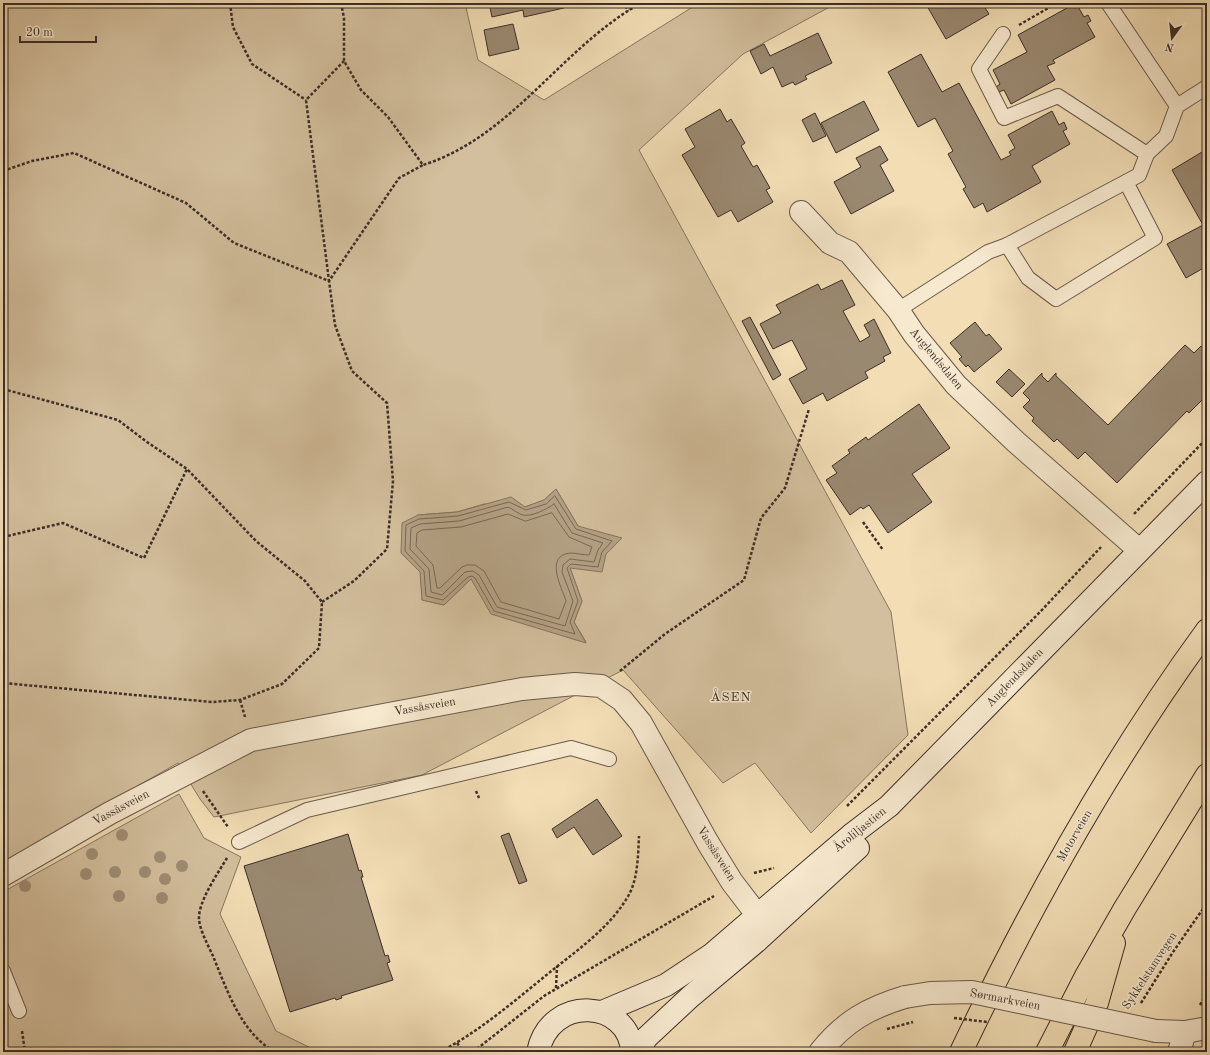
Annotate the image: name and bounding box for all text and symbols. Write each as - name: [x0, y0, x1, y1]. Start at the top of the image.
- scale bar: [20, 18, 96, 44]
- north arrow: [1152, 18, 1192, 58]
- text: 20 m: [26, 27, 53, 39]
- text: N: [1164, 40, 1175, 53]
- street label: Auglendsdalen: [907, 326, 965, 392]
- street label: Auglendsdalen: [984, 646, 1046, 710]
- district label: ÅSEN: [711, 688, 751, 704]
- street label: Vassåsveien: [393, 696, 457, 718]
- street label: Vassåsveien: [91, 788, 152, 828]
- street label: Åroliljastien: [829, 802, 889, 855]
- street label: Motorveien: [1055, 808, 1095, 864]
- street label: Vassåsveien: [694, 824, 738, 884]
- street label: Sykkelstamvegen: [1121, 930, 1180, 1012]
- street label: Sørmarkveien: [969, 987, 1042, 1013]

